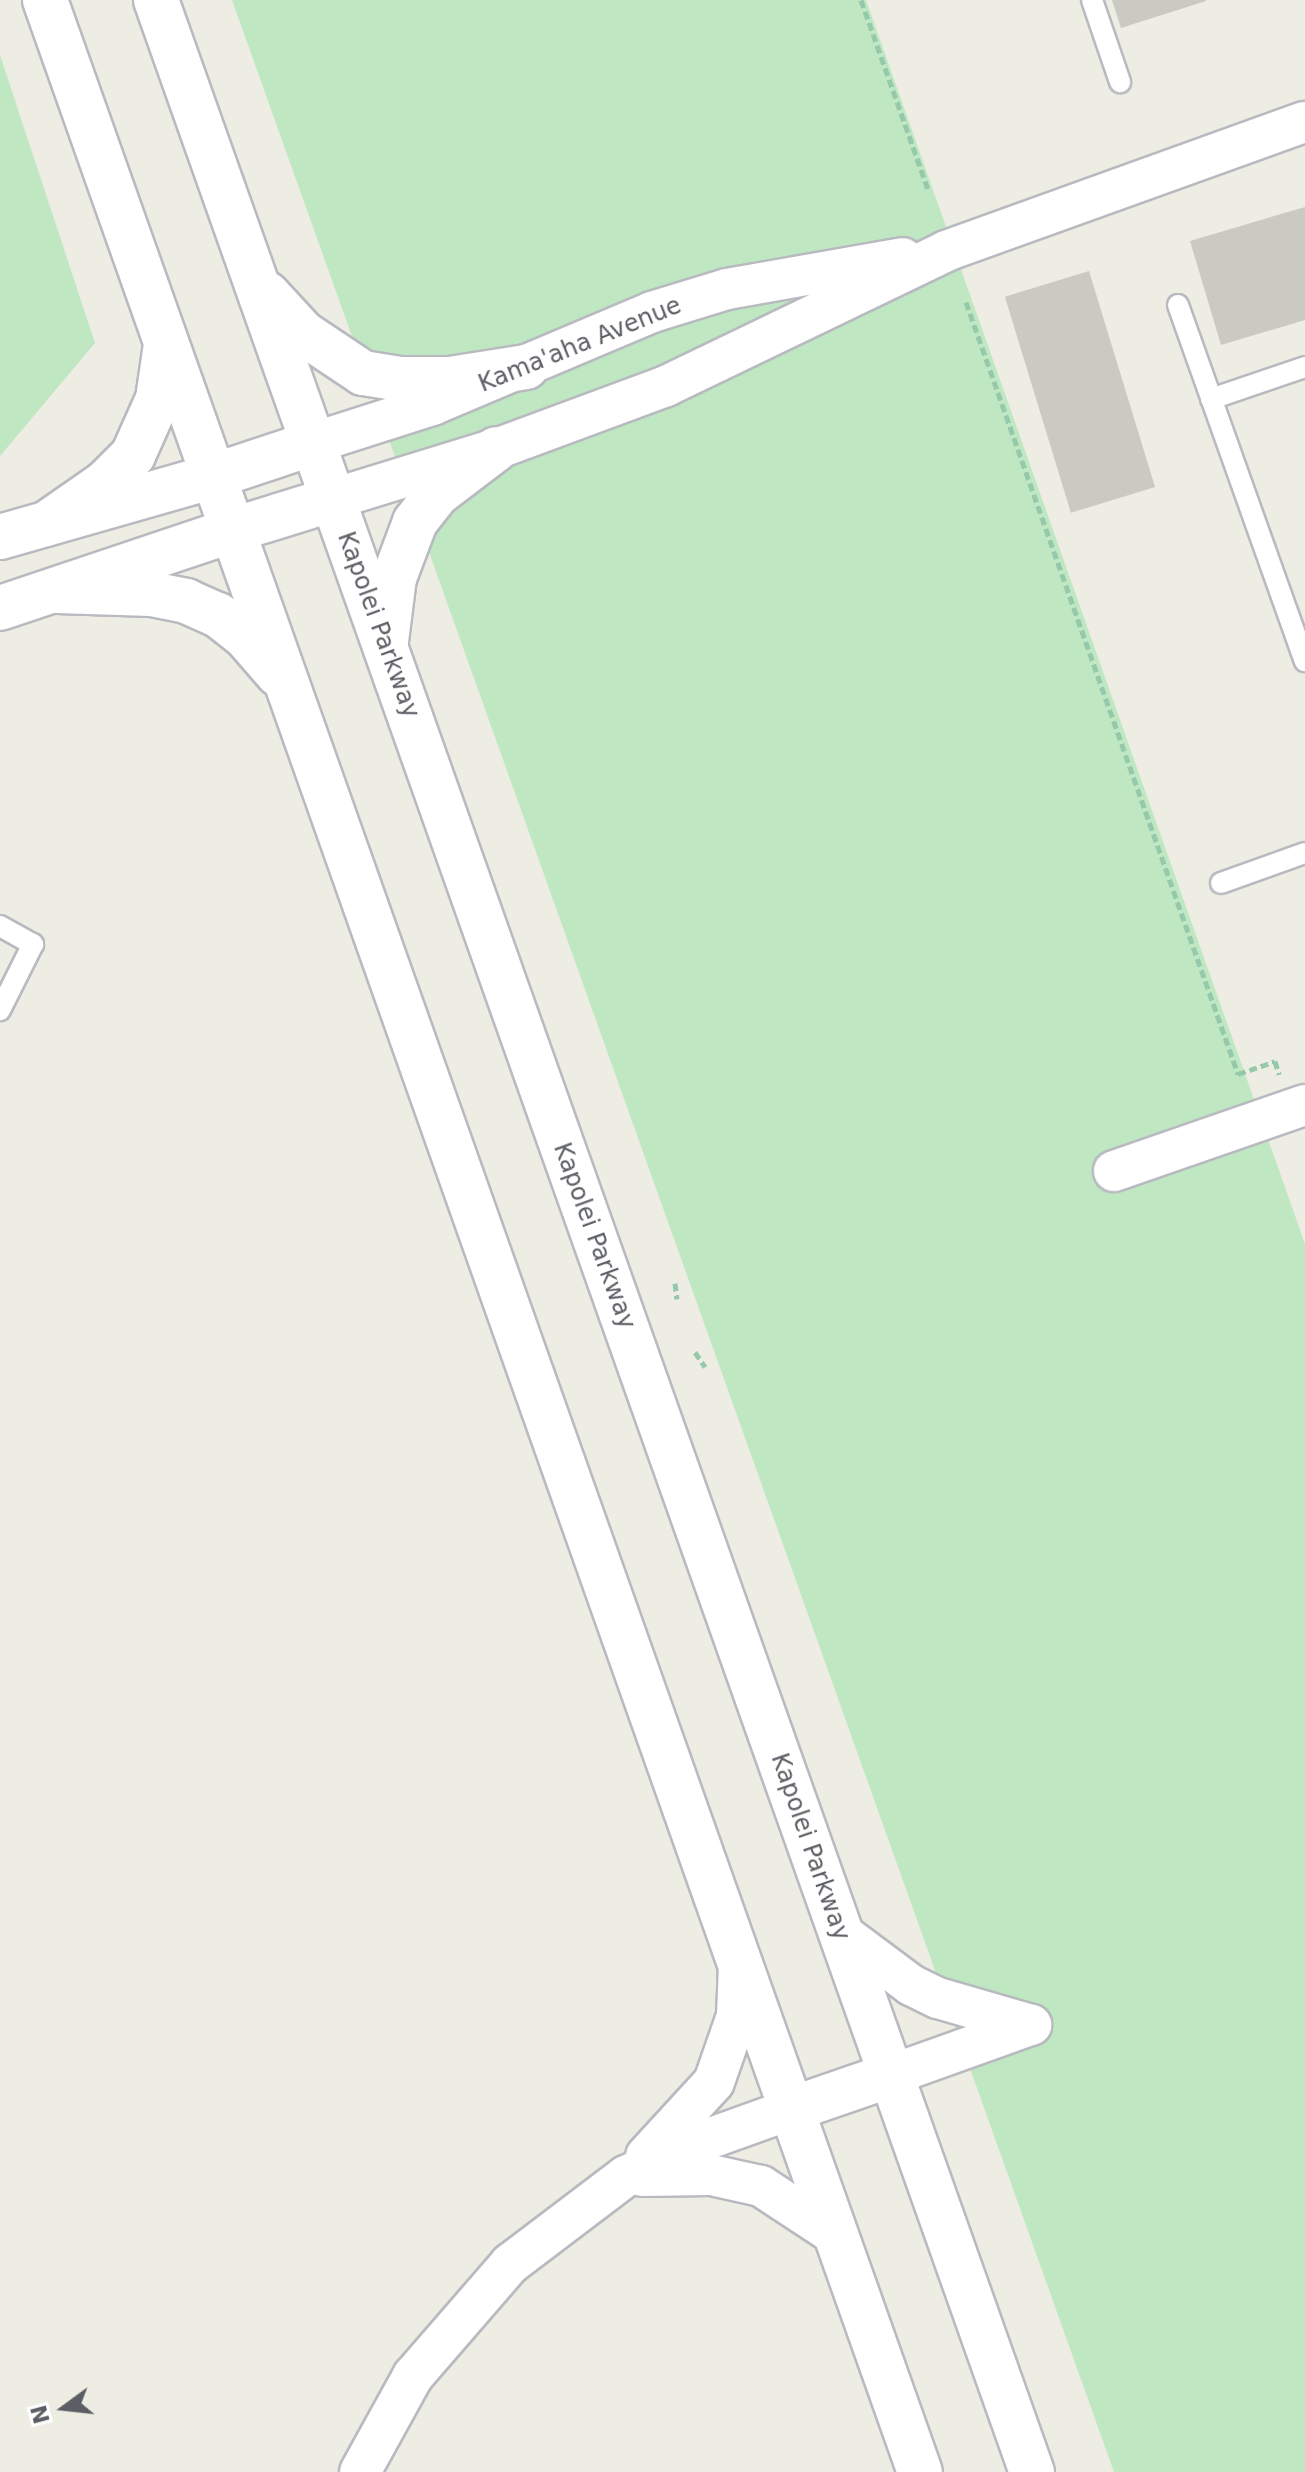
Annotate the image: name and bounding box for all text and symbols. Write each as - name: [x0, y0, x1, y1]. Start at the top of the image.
- street label: Kama'aha Avenue: [474, 291, 686, 399]
- street label: Kapolei Parkway: [331, 528, 425, 722]
- street label: Kapolei Parkway: [547, 1139, 641, 1333]
- street label: Kapolei Parkway: [764, 1750, 856, 1944]
- north arrow: [24, 2368, 104, 2448]
- text: N: [26, 2402, 55, 2426]

